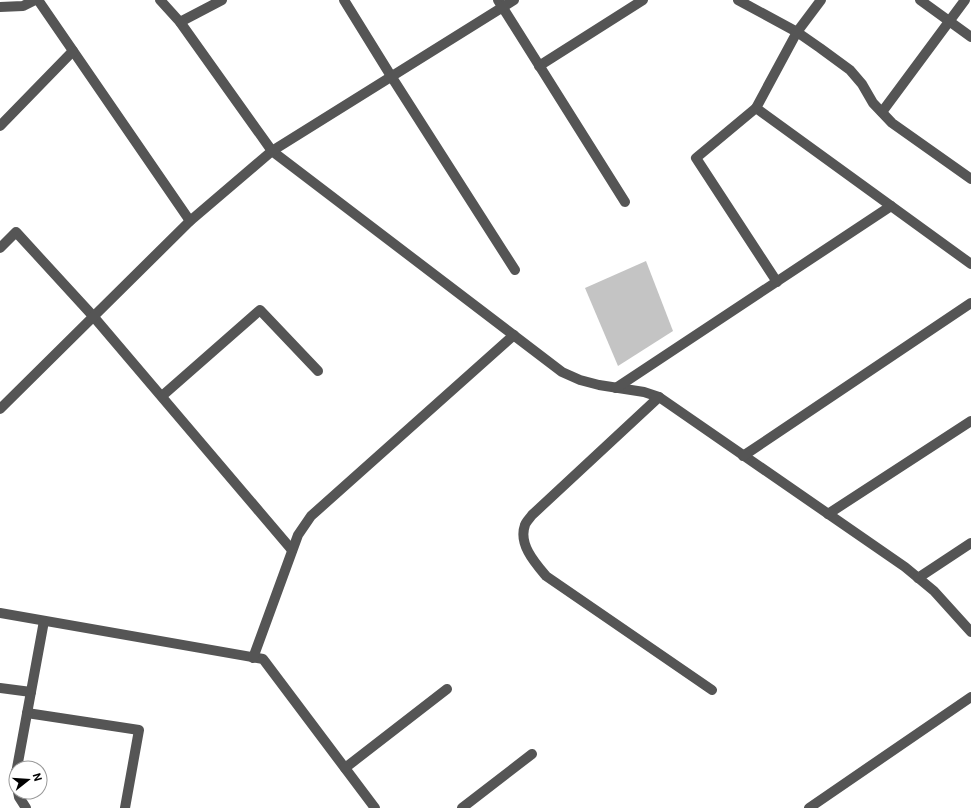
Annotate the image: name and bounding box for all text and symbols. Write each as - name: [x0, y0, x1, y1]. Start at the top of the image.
- north arrow: [8, 760, 48, 800]
- text: N: [30, 772, 45, 783]

